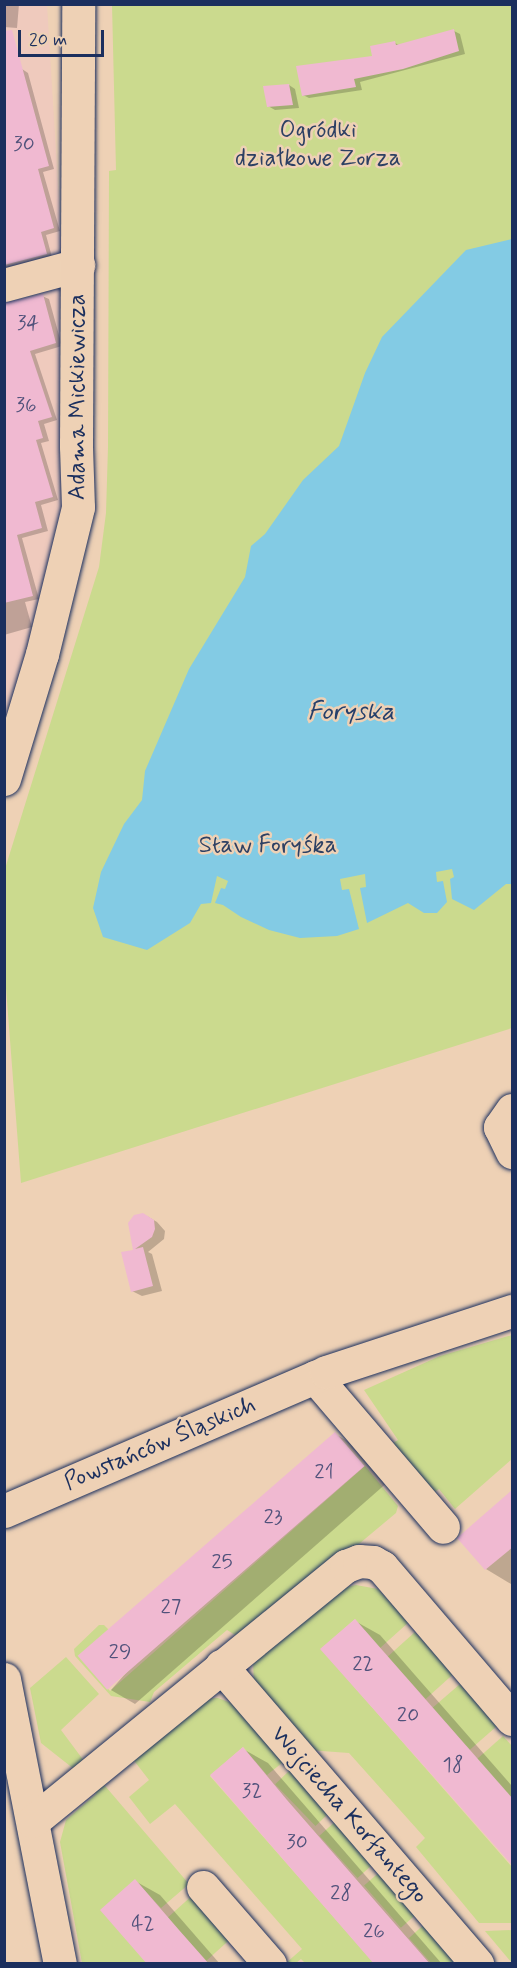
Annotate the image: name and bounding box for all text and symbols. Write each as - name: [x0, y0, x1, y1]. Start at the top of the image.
- scale bar: [21, 18, 106, 56]
- text: 20 m: [29, 28, 67, 52]
- park label: Ogródki działkowe Zorza: [235, 117, 401, 173]
- house number: 30: [13, 131, 35, 157]
- street label: Adama Mickiewicza: [64, 294, 92, 500]
- house number: 34: [17, 310, 39, 336]
- house number: 36: [15, 392, 37, 418]
- water label: Foryska: [307, 697, 395, 729]
- park label: Staw Foryśka: [199, 832, 337, 860]
- street label: Powstańców Śląskich: [60, 1391, 260, 1497]
- house number: 21: [314, 1459, 334, 1485]
- house number: 23: [263, 1504, 283, 1530]
- house number: 25: [211, 1549, 233, 1575]
- house number: 27: [161, 1594, 181, 1620]
- house number: 29: [109, 1639, 131, 1665]
- house number: 22: [352, 1651, 374, 1677]
- house number: 20: [397, 1702, 419, 1728]
- street label: Wojciecha Korfantego: [265, 1722, 433, 1908]
- house number: 18: [443, 1752, 463, 1778]
- house number: 32: [242, 1778, 262, 1804]
- house number: 30: [286, 1829, 308, 1855]
- house number: 28: [330, 1880, 352, 1906]
- house number: 42: [131, 1911, 155, 1937]
- house number: 26: [363, 1918, 385, 1944]

